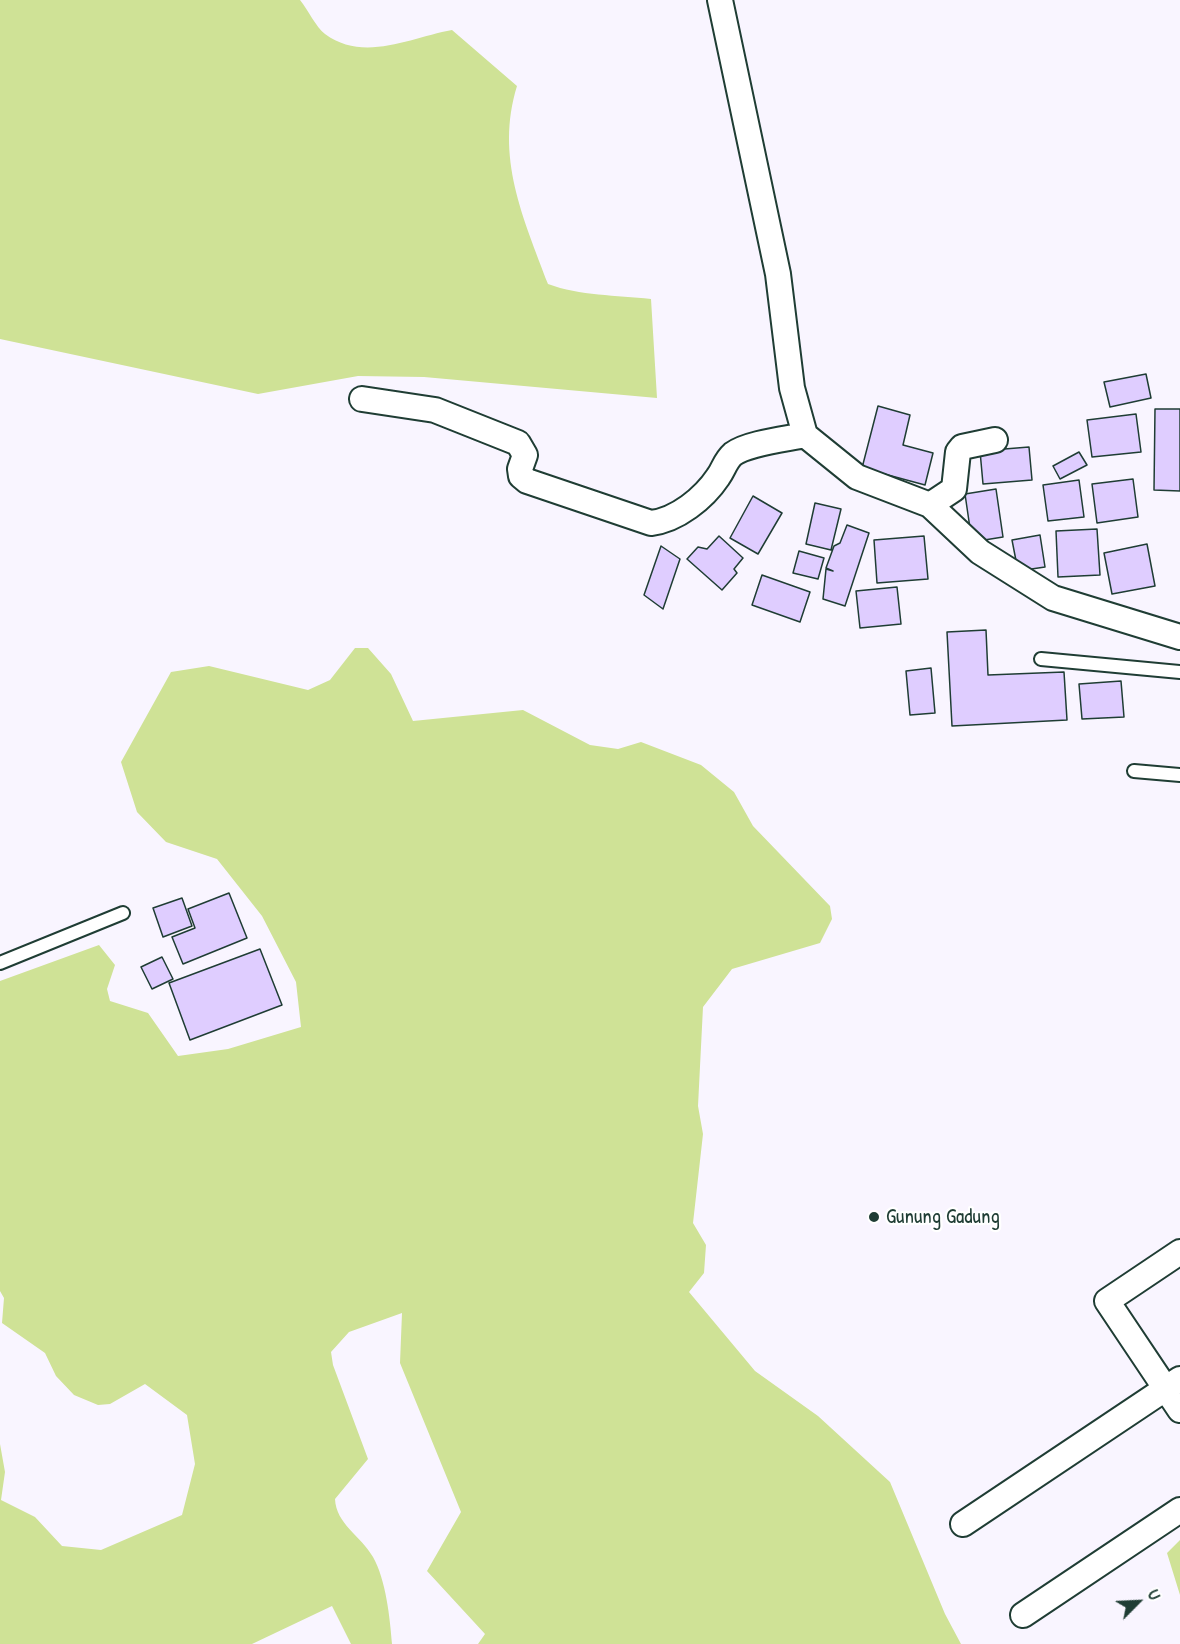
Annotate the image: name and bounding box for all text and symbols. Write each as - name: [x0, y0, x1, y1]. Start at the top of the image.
- place label: Gunung Gadung: [886, 1204, 1000, 1230]
- marker: Gunung Gadung: [867, 1210, 881, 1224]
- north arrow: [1108, 1572, 1168, 1632]
- text: U: [1143, 1586, 1166, 1603]

